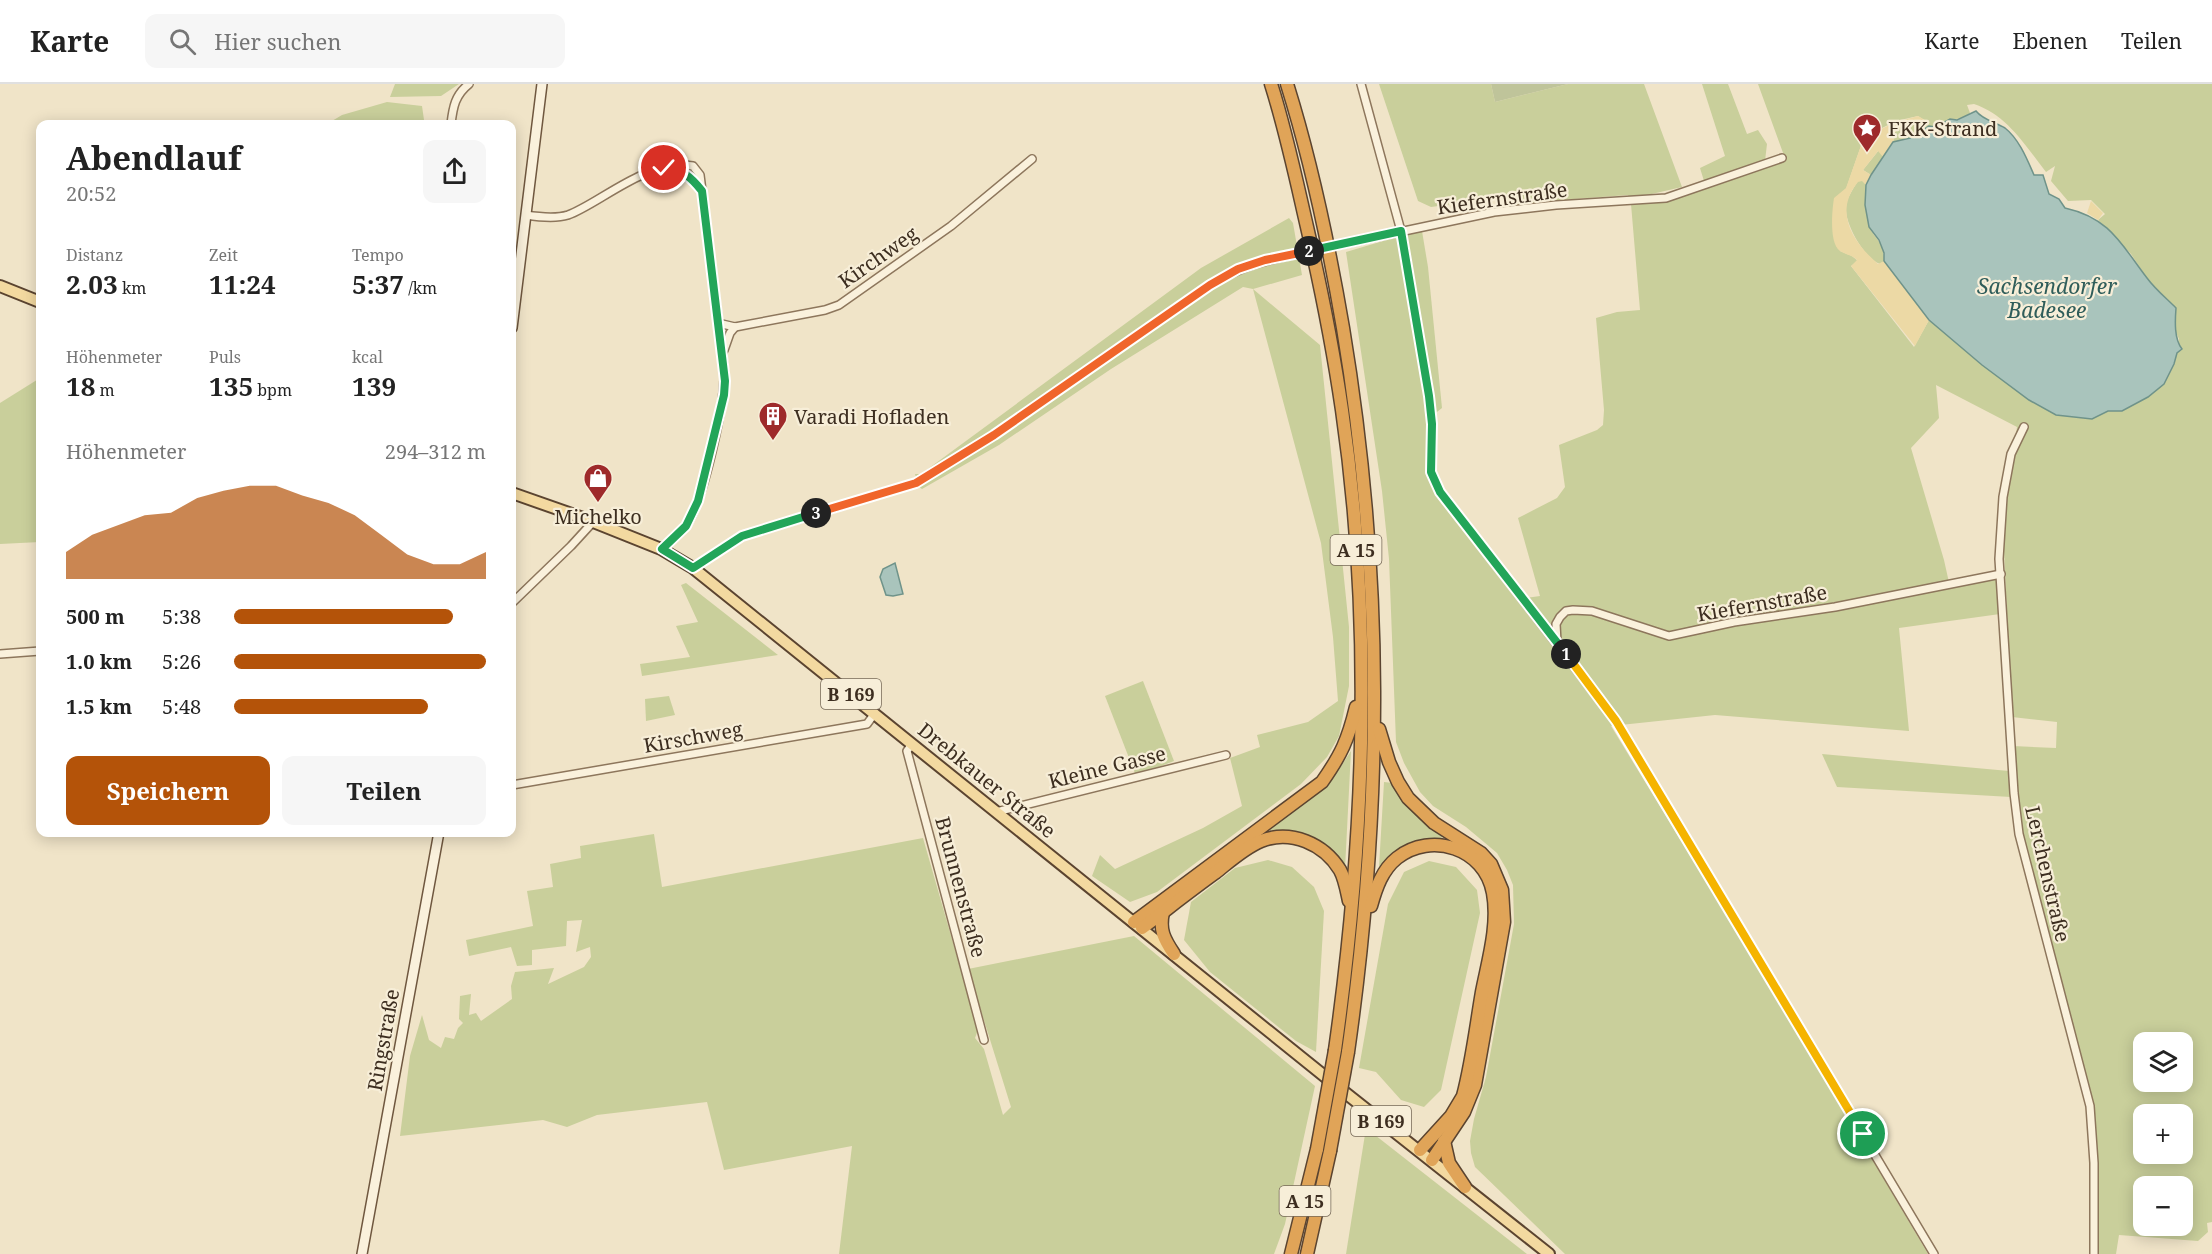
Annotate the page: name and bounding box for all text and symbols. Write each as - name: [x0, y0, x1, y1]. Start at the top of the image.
- search box: [145, 14, 565, 68]
- text: Karte: [30, 22, 109, 60]
- icon: search: [166, 25, 199, 58]
- text: Hier suchen: [214, 26, 341, 56]
- text: Karte: [1924, 27, 1979, 55]
- text: Ebenen: [2012, 27, 2088, 55]
- text: Teilen: [2121, 27, 2182, 55]
- place icon: FKK-Strand: [1851, 112, 1883, 154]
- place label: FKK-Strand: [1888, 115, 1997, 142]
- text: Abendlauf: [66, 135, 241, 180]
- button: share: [423, 140, 486, 203]
- pin: [638, 142, 689, 193]
- icon: check: [647, 151, 680, 184]
- street label: Kiefernstraße: [1435, 175, 1569, 221]
- text: 20:52: [66, 180, 116, 207]
- street label: Kirchweg: [833, 220, 923, 294]
- pin: 2: [1294, 236, 1324, 266]
- text: 2: [1304, 240, 1314, 262]
- text: Distanz: [66, 244, 123, 266]
- text: Zeit: [209, 244, 238, 266]
- text: Tempo: [352, 244, 404, 266]
- text: 2.03: [66, 266, 118, 302]
- text: 11:24: [209, 266, 276, 302]
- text: 5:37: [352, 266, 404, 302]
- water label: Sachsendorfer Badesee: [1977, 272, 2117, 324]
- text: km: [118, 277, 146, 299]
- text: /km: [404, 277, 437, 299]
- text: Höhenmeter: [66, 346, 162, 368]
- text: Puls: [209, 346, 241, 368]
- text: kcal: [352, 346, 383, 368]
- text: 18: [66, 368, 95, 404]
- text: 135: [209, 368, 253, 404]
- text: 139: [352, 368, 396, 404]
- text: m: [95, 379, 115, 401]
- text: bpm: [253, 379, 292, 401]
- building icon: Varadi Hofladen: [757, 400, 789, 442]
- place label: Varadi Hofladen: [794, 403, 950, 430]
- text: Höhenmeter: [66, 438, 186, 465]
- text: 294–312 m: [385, 438, 486, 465]
- shop icon: Michelko: [582, 462, 614, 504]
- pin: 3: [801, 498, 831, 528]
- text: 3: [811, 502, 821, 524]
- place label: Michelko: [554, 503, 642, 530]
- road number: A 15: [1330, 535, 1382, 565]
- street label: Kiefernstraße: [1695, 578, 1829, 628]
- text: 500 m: [66, 603, 125, 630]
- text: 5:38: [162, 603, 201, 630]
- pin: 1: [1551, 639, 1581, 669]
- text: 1: [1561, 643, 1571, 665]
- text: 1.0 km: [66, 648, 132, 675]
- text: 5:26: [162, 648, 201, 675]
- road number: B 169: [821, 679, 881, 709]
- text: 1.5 km: [66, 693, 132, 720]
- text: 5:48: [162, 693, 201, 720]
- street label: Kirschweg: [641, 715, 745, 759]
- street label: Drebkauer Straße: [913, 716, 1061, 844]
- street label: Kleine Gasse: [1045, 739, 1169, 795]
- button: Speichern: [66, 756, 270, 825]
- button: Teilen: [282, 756, 486, 825]
- street label: Lerchenstraße: [2019, 803, 2077, 945]
- street label: Brunnenstraße: [929, 814, 993, 960]
- street label: Ringstraße: [361, 987, 405, 1093]
- map controls: [2133, 1032, 2193, 1236]
- button: layers: [2133, 1032, 2193, 1092]
- button: +: [2133, 1104, 2193, 1164]
- road number: B 169: [1351, 1106, 1411, 1136]
- pin: [1837, 1108, 1888, 1159]
- icon: arrive: [1846, 1117, 1879, 1150]
- button: −: [2133, 1176, 2193, 1236]
- road number: A 15: [1280, 1186, 1330, 1216]

